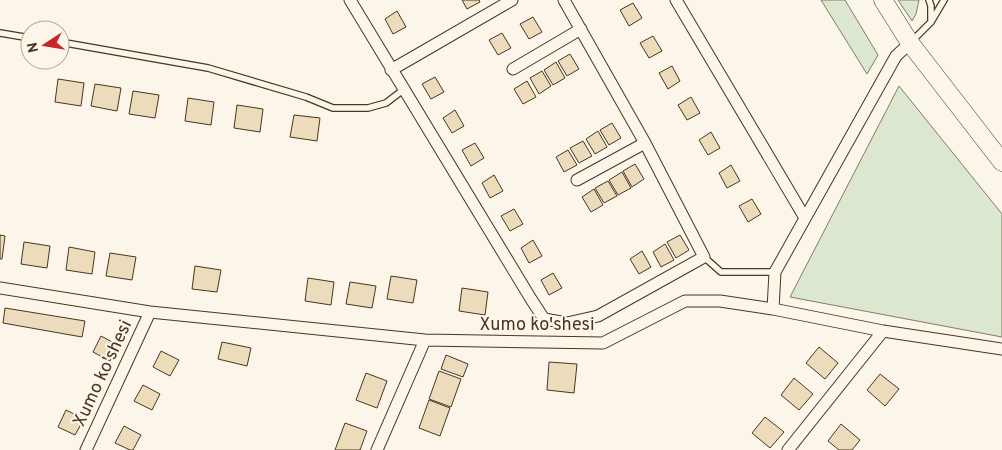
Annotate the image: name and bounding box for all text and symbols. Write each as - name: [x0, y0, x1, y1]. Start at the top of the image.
- north arrow: [20, 20, 70, 70]
- text: N: [24, 41, 43, 54]
- street label: Xumo ko'shesi: [479, 314, 595, 337]
- street label: Xumo ko'shesi: [69, 317, 138, 431]

